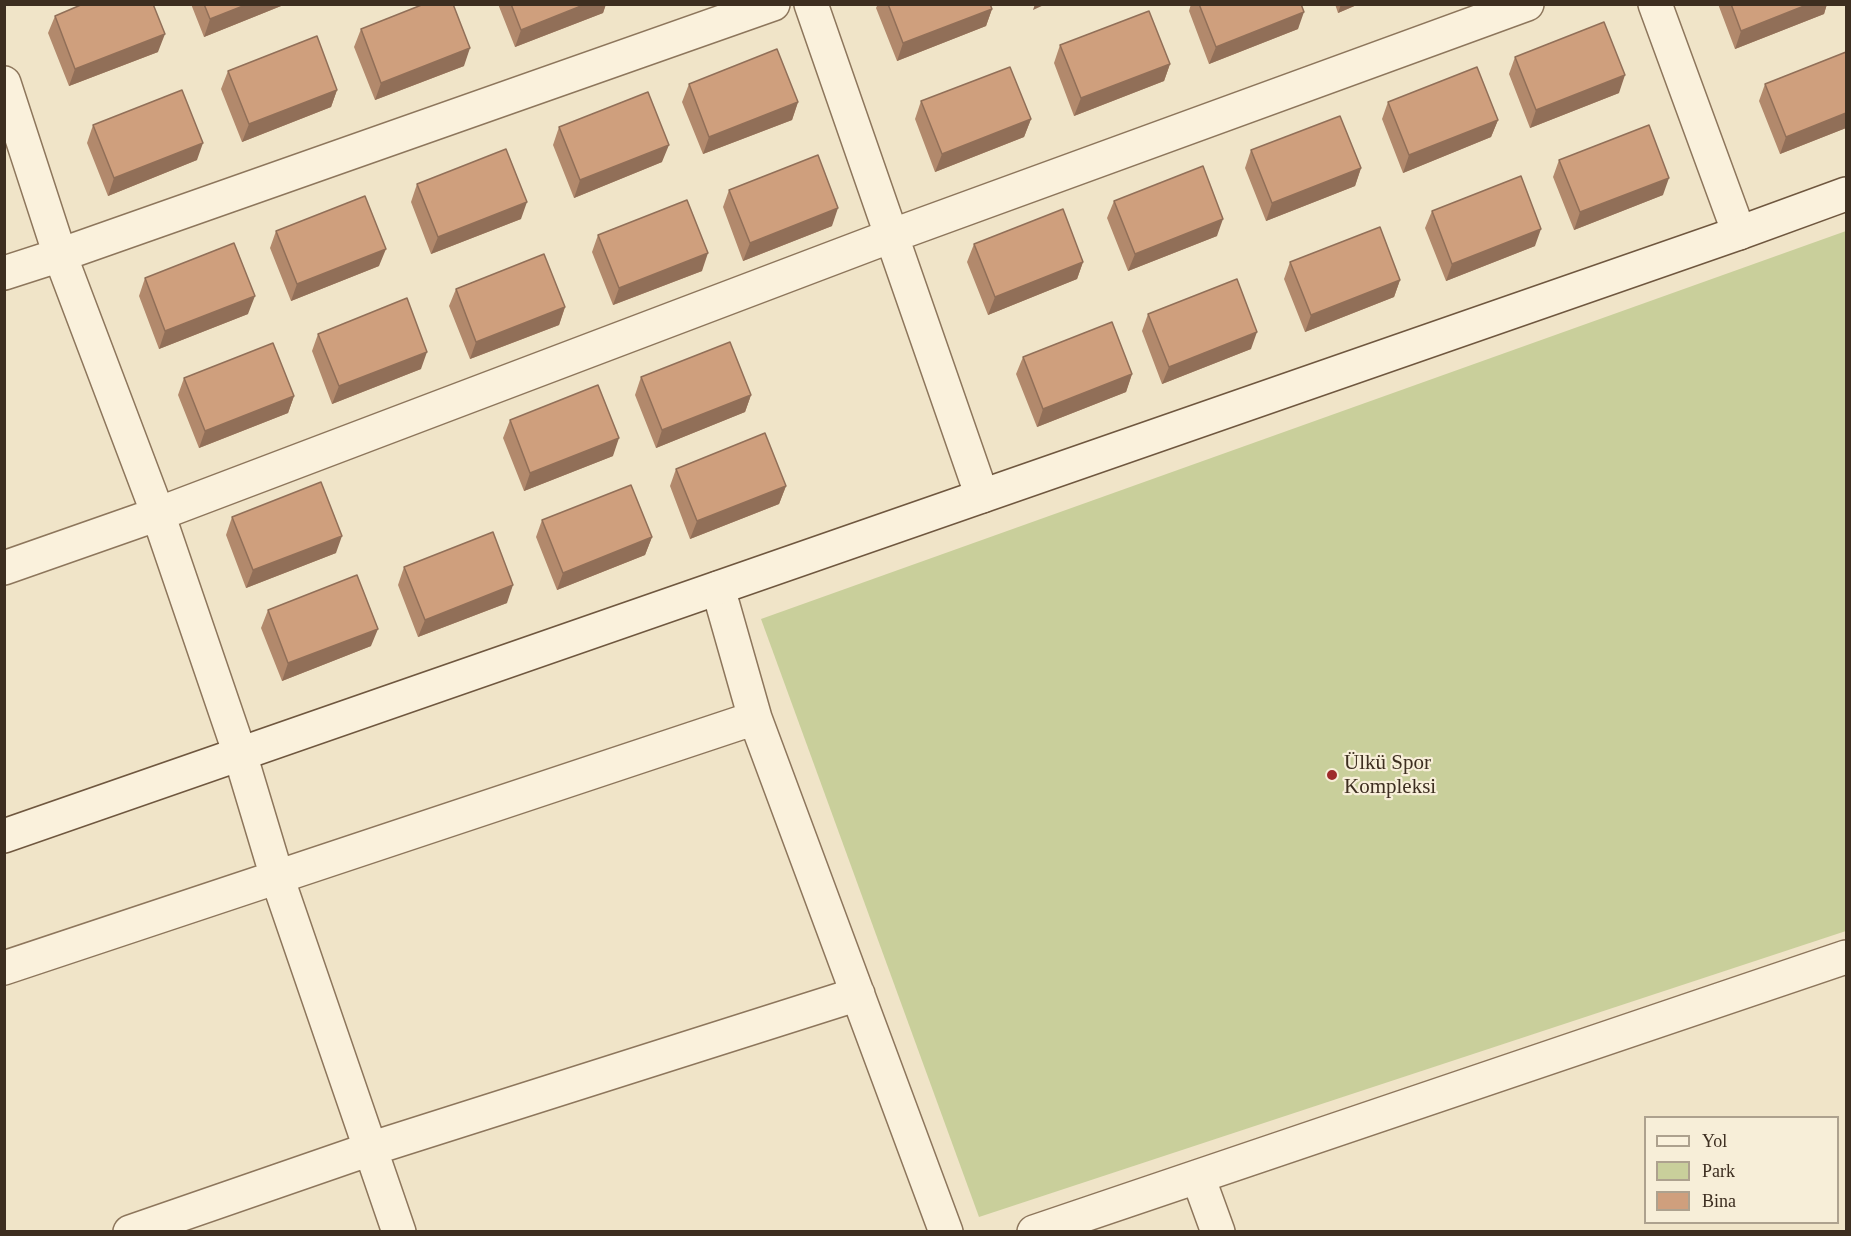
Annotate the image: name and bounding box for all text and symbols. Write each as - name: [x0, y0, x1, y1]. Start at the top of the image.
- place label: Ülkü Spor Kompleksi: [1344, 750, 1436, 800]
- marker: Ülkü Spor Kompleksi: [1325, 768, 1339, 782]
- legend: [1644, 1116, 1839, 1224]
- text: Yol: [1702, 1131, 1727, 1151]
- text: Park: [1702, 1161, 1735, 1181]
- text: Bina: [1702, 1191, 1736, 1211]

